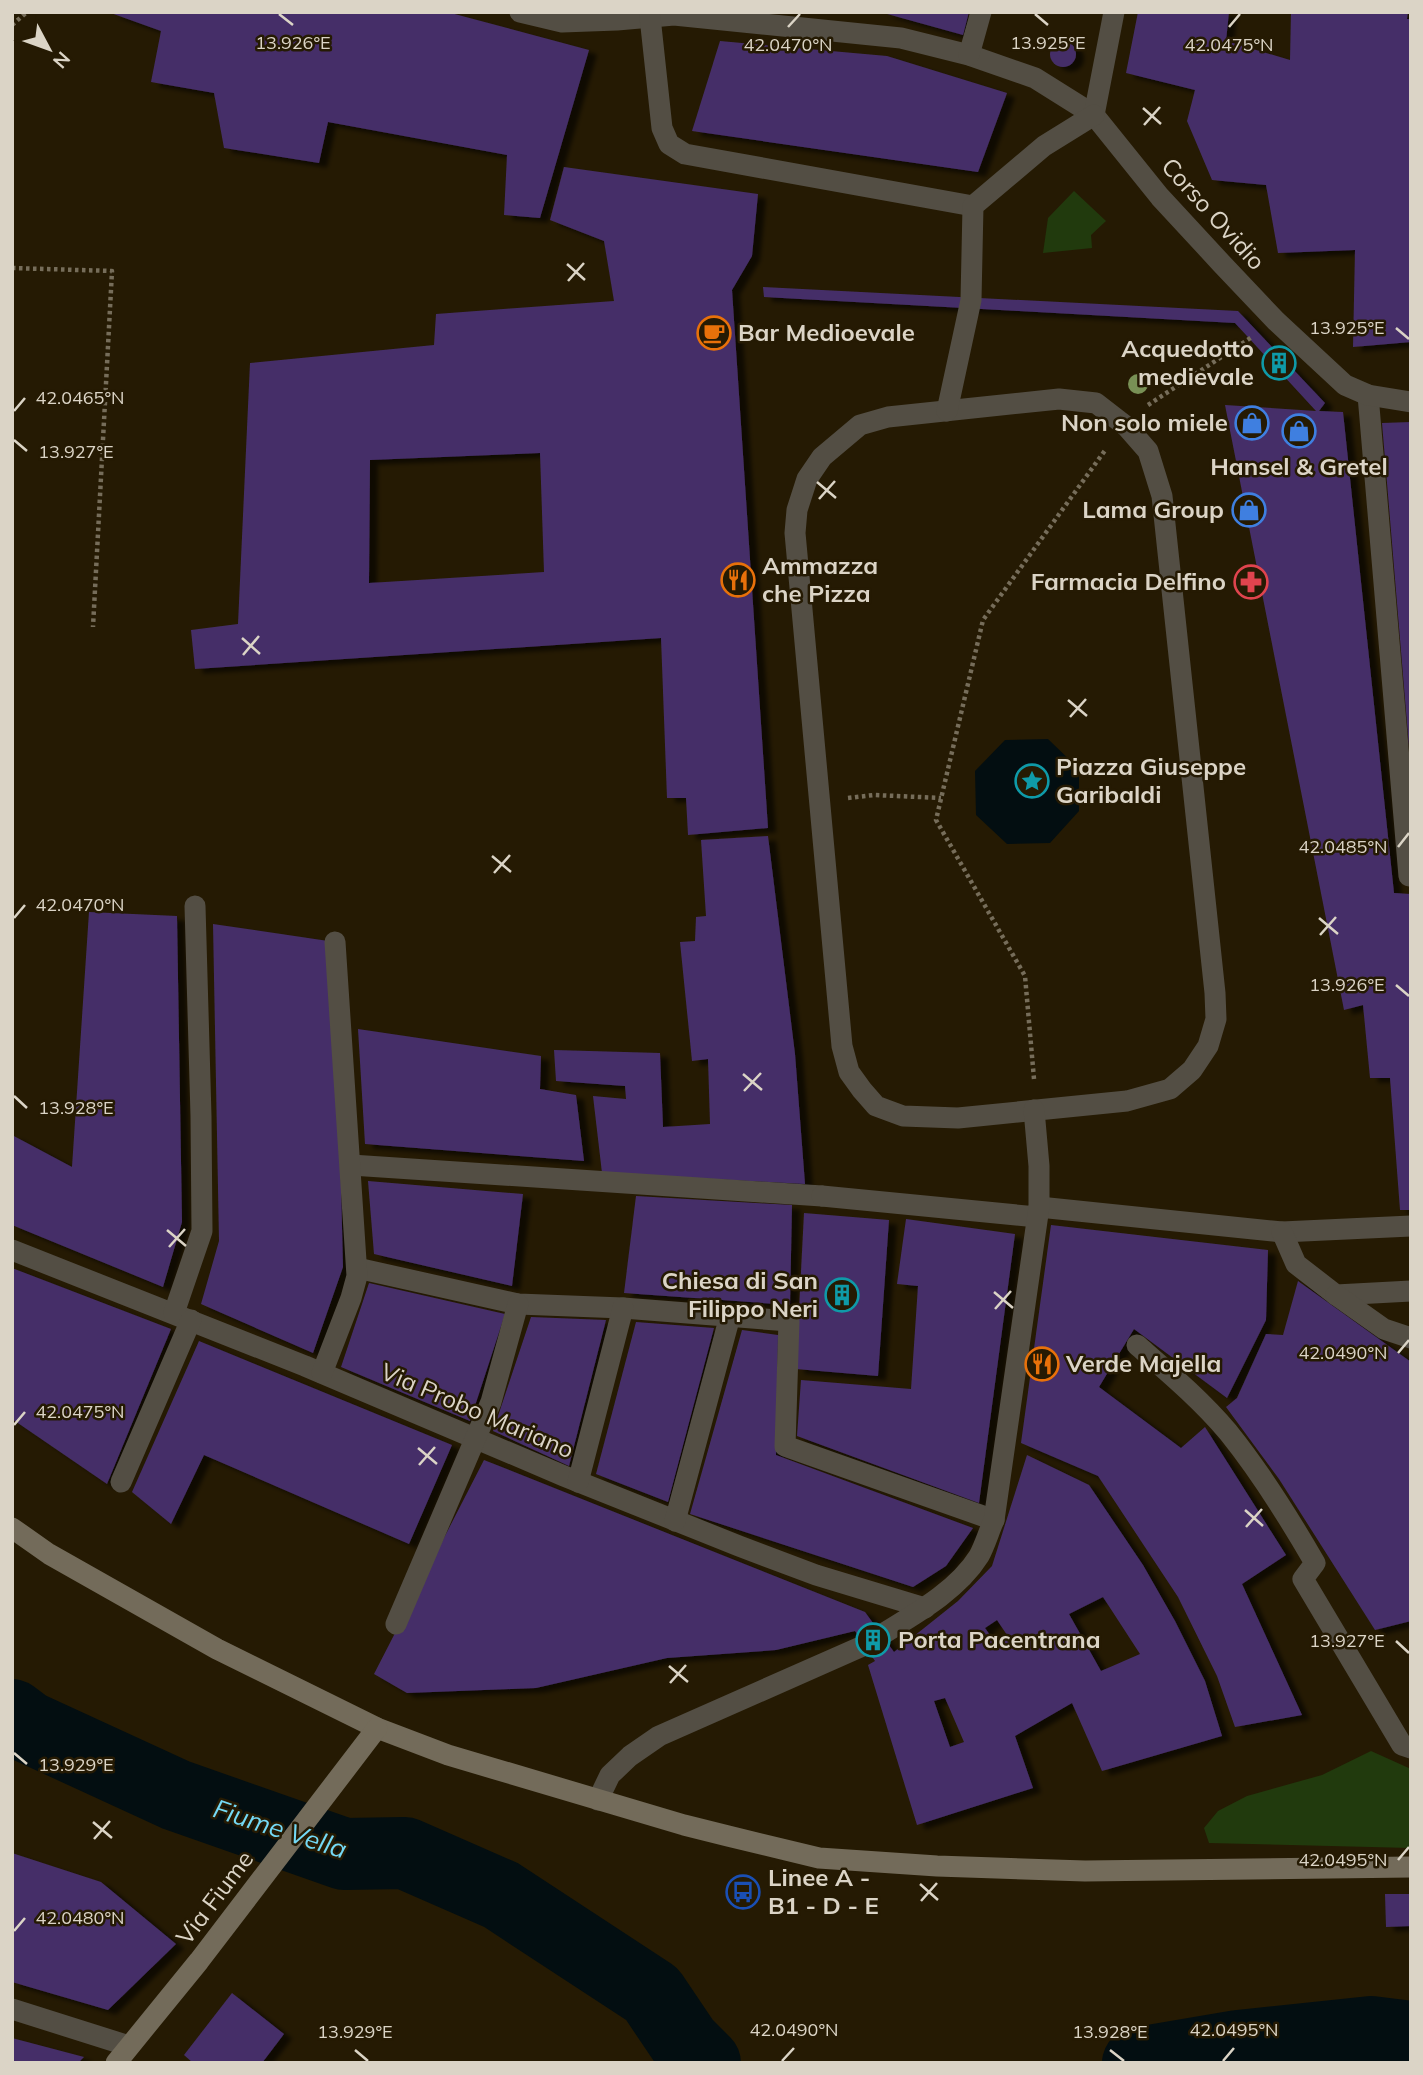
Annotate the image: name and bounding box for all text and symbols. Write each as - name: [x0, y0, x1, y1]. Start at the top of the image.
- north arrow: [14, 14, 84, 84]
- text: 13.926°E: [255, 31, 331, 54]
- text: 13.925°E: [1010, 31, 1086, 54]
- text: 42.0470°N: [743, 33, 833, 56]
- text: 42.0475°N: [1184, 33, 1274, 56]
- text: N: [48, 47, 76, 73]
- street label: Corso Ovidio: [1156, 151, 1272, 276]
- cafe icon: Bar Medioevale: [695, 314, 733, 352]
- text: 13.925°E: [1309, 316, 1385, 339]
- place label: Bar Medioevale: [738, 317, 915, 347]
- place label: Acquedotto medievale: [1121, 333, 1254, 391]
- building icon: Acquedotto medievale: [1260, 344, 1298, 382]
- text: 42.0465°N: [35, 386, 125, 409]
- shop icon: Non solo miele: [1233, 404, 1271, 442]
- place label: Non solo miele: [1061, 407, 1228, 437]
- shop icon: Hansel & Gretel: [1280, 412, 1318, 450]
- text: 13.927°E: [38, 440, 114, 463]
- place label: Hansel & Gretel: [1210, 451, 1388, 481]
- shop icon: Lama Group: [1230, 491, 1268, 529]
- place label: Lama Group: [1082, 494, 1224, 524]
- place label: Ammazza che Pizza: [762, 550, 878, 608]
- restaurant icon: Ammazza che Pizza: [719, 561, 757, 599]
- pharmacy icon: Farmacia Delfino: [1232, 563, 1270, 601]
- place label: Farmacia Delfino: [1031, 566, 1226, 596]
- place label: Piazza Giuseppe Garibaldi: [1056, 751, 1246, 809]
- place icon: Piazza Giuseppe Garibaldi: [1013, 762, 1051, 800]
- text: 42.0485°N: [1298, 835, 1388, 858]
- text: 42.0470°N: [35, 893, 125, 916]
- text: 13.926°E: [1309, 973, 1385, 996]
- text: 13.928°E: [38, 1096, 114, 1119]
- place label: Chiesa di San Filippo Neri: [662, 1265, 818, 1323]
- building icon: Chiesa di San Filippo Neri: [823, 1276, 861, 1314]
- text: 42.0490°N: [1298, 1341, 1388, 1364]
- restaurant icon: Verde Majella: [1023, 1345, 1061, 1383]
- place label: Verde Majella: [1065, 1348, 1221, 1378]
- street label: Via Probo Mariano: [376, 1356, 578, 1464]
- text: 42.0475°N: [35, 1400, 125, 1423]
- building icon: Porta Pacentrana: [854, 1621, 892, 1659]
- place label: Porta Pacentrana: [898, 1624, 1101, 1654]
- text: 13.927°E: [1309, 1629, 1385, 1652]
- text: 13.929°E: [38, 1753, 114, 1776]
- water label: Fiume Vella: [209, 1791, 351, 1866]
- street label: Via Fiume: [169, 1844, 259, 1950]
- text: 42.0495°N: [1298, 1848, 1388, 1871]
- place label: Linee A - B1 - D - E: [768, 1862, 879, 1920]
- bus stop icon: Linee A - B1 - D - E: [724, 1873, 762, 1911]
- text: 42.0480°N: [35, 1906, 125, 1929]
- text: 42.0490°N: [749, 2018, 839, 2041]
- text: 42.0495°N: [1189, 2018, 1279, 2041]
- text: 13.929°E: [317, 2020, 393, 2043]
- text: 13.928°E: [1072, 2020, 1148, 2043]

